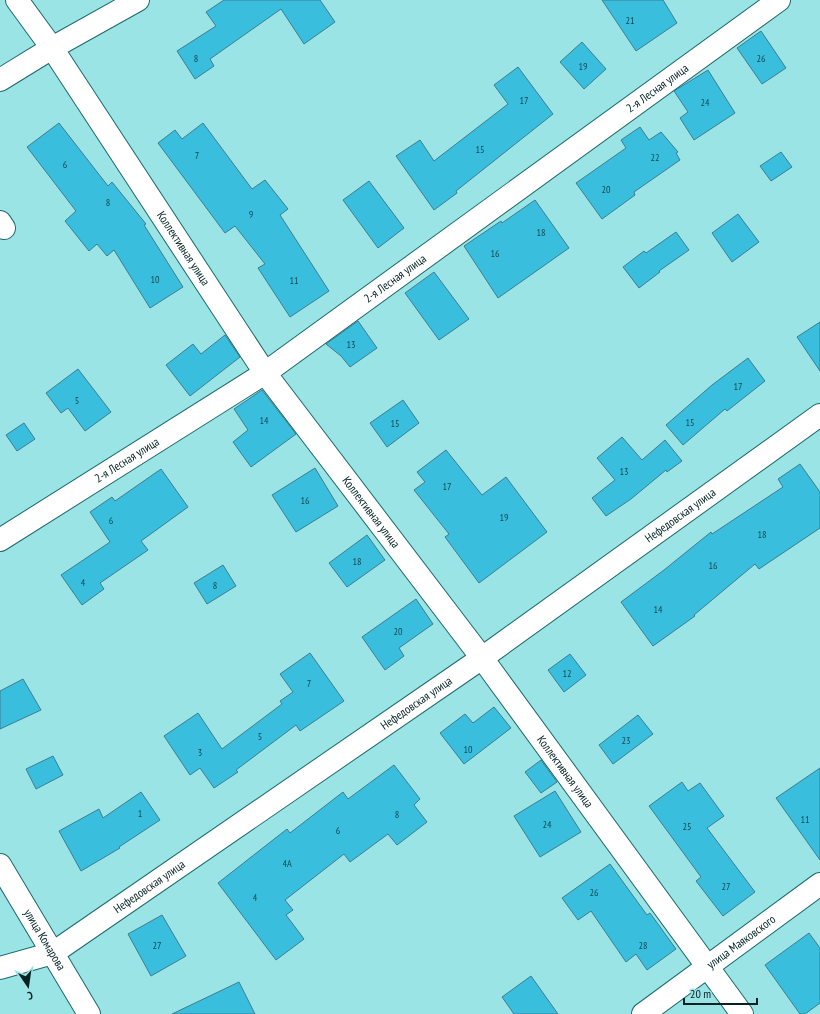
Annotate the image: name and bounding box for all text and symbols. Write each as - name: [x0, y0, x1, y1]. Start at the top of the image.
- house number: 21: [626, 14, 635, 27]
- house number: 8: [194, 52, 198, 65]
- house number: 26: [757, 52, 766, 65]
- house number: 19: [579, 60, 588, 73]
- street label: 2-я Лесная улица: [623, 60, 691, 115]
- house number: 17: [520, 94, 529, 107]
- house number: 24: [701, 96, 710, 109]
- house number: 15: [476, 143, 485, 156]
- house number: 7: [195, 149, 199, 162]
- house number: 22: [651, 151, 660, 164]
- house number: 6: [63, 158, 68, 171]
- house number: 20: [602, 183, 611, 196]
- house number: 8: [106, 196, 110, 209]
- street label: Коллективная улица: [154, 208, 214, 288]
- house number: 9: [249, 208, 253, 221]
- house number: 18: [537, 226, 546, 239]
- house number: 16: [491, 247, 500, 260]
- street label: 2-я Лесная улица: [361, 251, 429, 306]
- house number: 10: [151, 273, 160, 286]
- house number: 11: [290, 274, 299, 287]
- house number: 13: [347, 338, 356, 351]
- house number: 17: [734, 380, 743, 393]
- house number: 5: [75, 394, 79, 407]
- house number: 14: [260, 414, 269, 427]
- house number: 15: [686, 416, 695, 429]
- house number: 15: [391, 417, 400, 430]
- street label: 2-я Лесная улица: [92, 434, 162, 485]
- house number: 13: [620, 465, 629, 478]
- street label: Коллективная улица: [339, 473, 403, 551]
- house number: 17: [443, 480, 452, 493]
- street label: Нефедовская улица: [642, 484, 718, 545]
- house number: 16: [301, 494, 310, 507]
- house number: 19: [500, 511, 509, 524]
- house number: 6: [109, 514, 114, 527]
- house number: 18: [758, 528, 767, 541]
- house number: 18: [353, 555, 362, 568]
- house number: 16: [709, 559, 718, 572]
- house number: 4: [81, 576, 86, 589]
- house number: 8: [213, 579, 217, 592]
- house number: 14: [654, 603, 663, 616]
- house number: 20: [394, 625, 403, 638]
- house number: 12: [563, 667, 572, 680]
- street label: Нефедовская улица: [377, 673, 455, 733]
- house number: 7: [307, 677, 311, 690]
- house number: 5: [258, 730, 262, 743]
- street label: Коллективная улица: [534, 732, 597, 811]
- house number: 23: [622, 734, 631, 747]
- house number: 10: [464, 743, 473, 756]
- house number: 3: [198, 746, 202, 759]
- house number: 1: [138, 807, 142, 820]
- house number: 8: [395, 808, 399, 821]
- house number: 11: [801, 813, 810, 826]
- house number: 24: [543, 818, 552, 831]
- house number: 25: [683, 820, 692, 833]
- house number: 6: [336, 824, 341, 837]
- street label: Нефедовская улица: [110, 856, 188, 916]
- house number: 4А: [282, 857, 292, 870]
- house number: 27: [722, 880, 731, 893]
- house number: 26: [590, 886, 599, 899]
- house number: 4: [253, 891, 258, 904]
- street label: улица Комарова: [21, 906, 69, 973]
- street label: улица Маяковского: [704, 911, 778, 972]
- house number: 27: [153, 939, 162, 952]
- house number: 28: [639, 939, 648, 952]
- north arrow: [8, 966, 48, 1006]
- scale bar: [684, 980, 757, 1006]
- text: 20 m: [690, 986, 711, 1001]
- text: С: [26, 988, 34, 1003]

